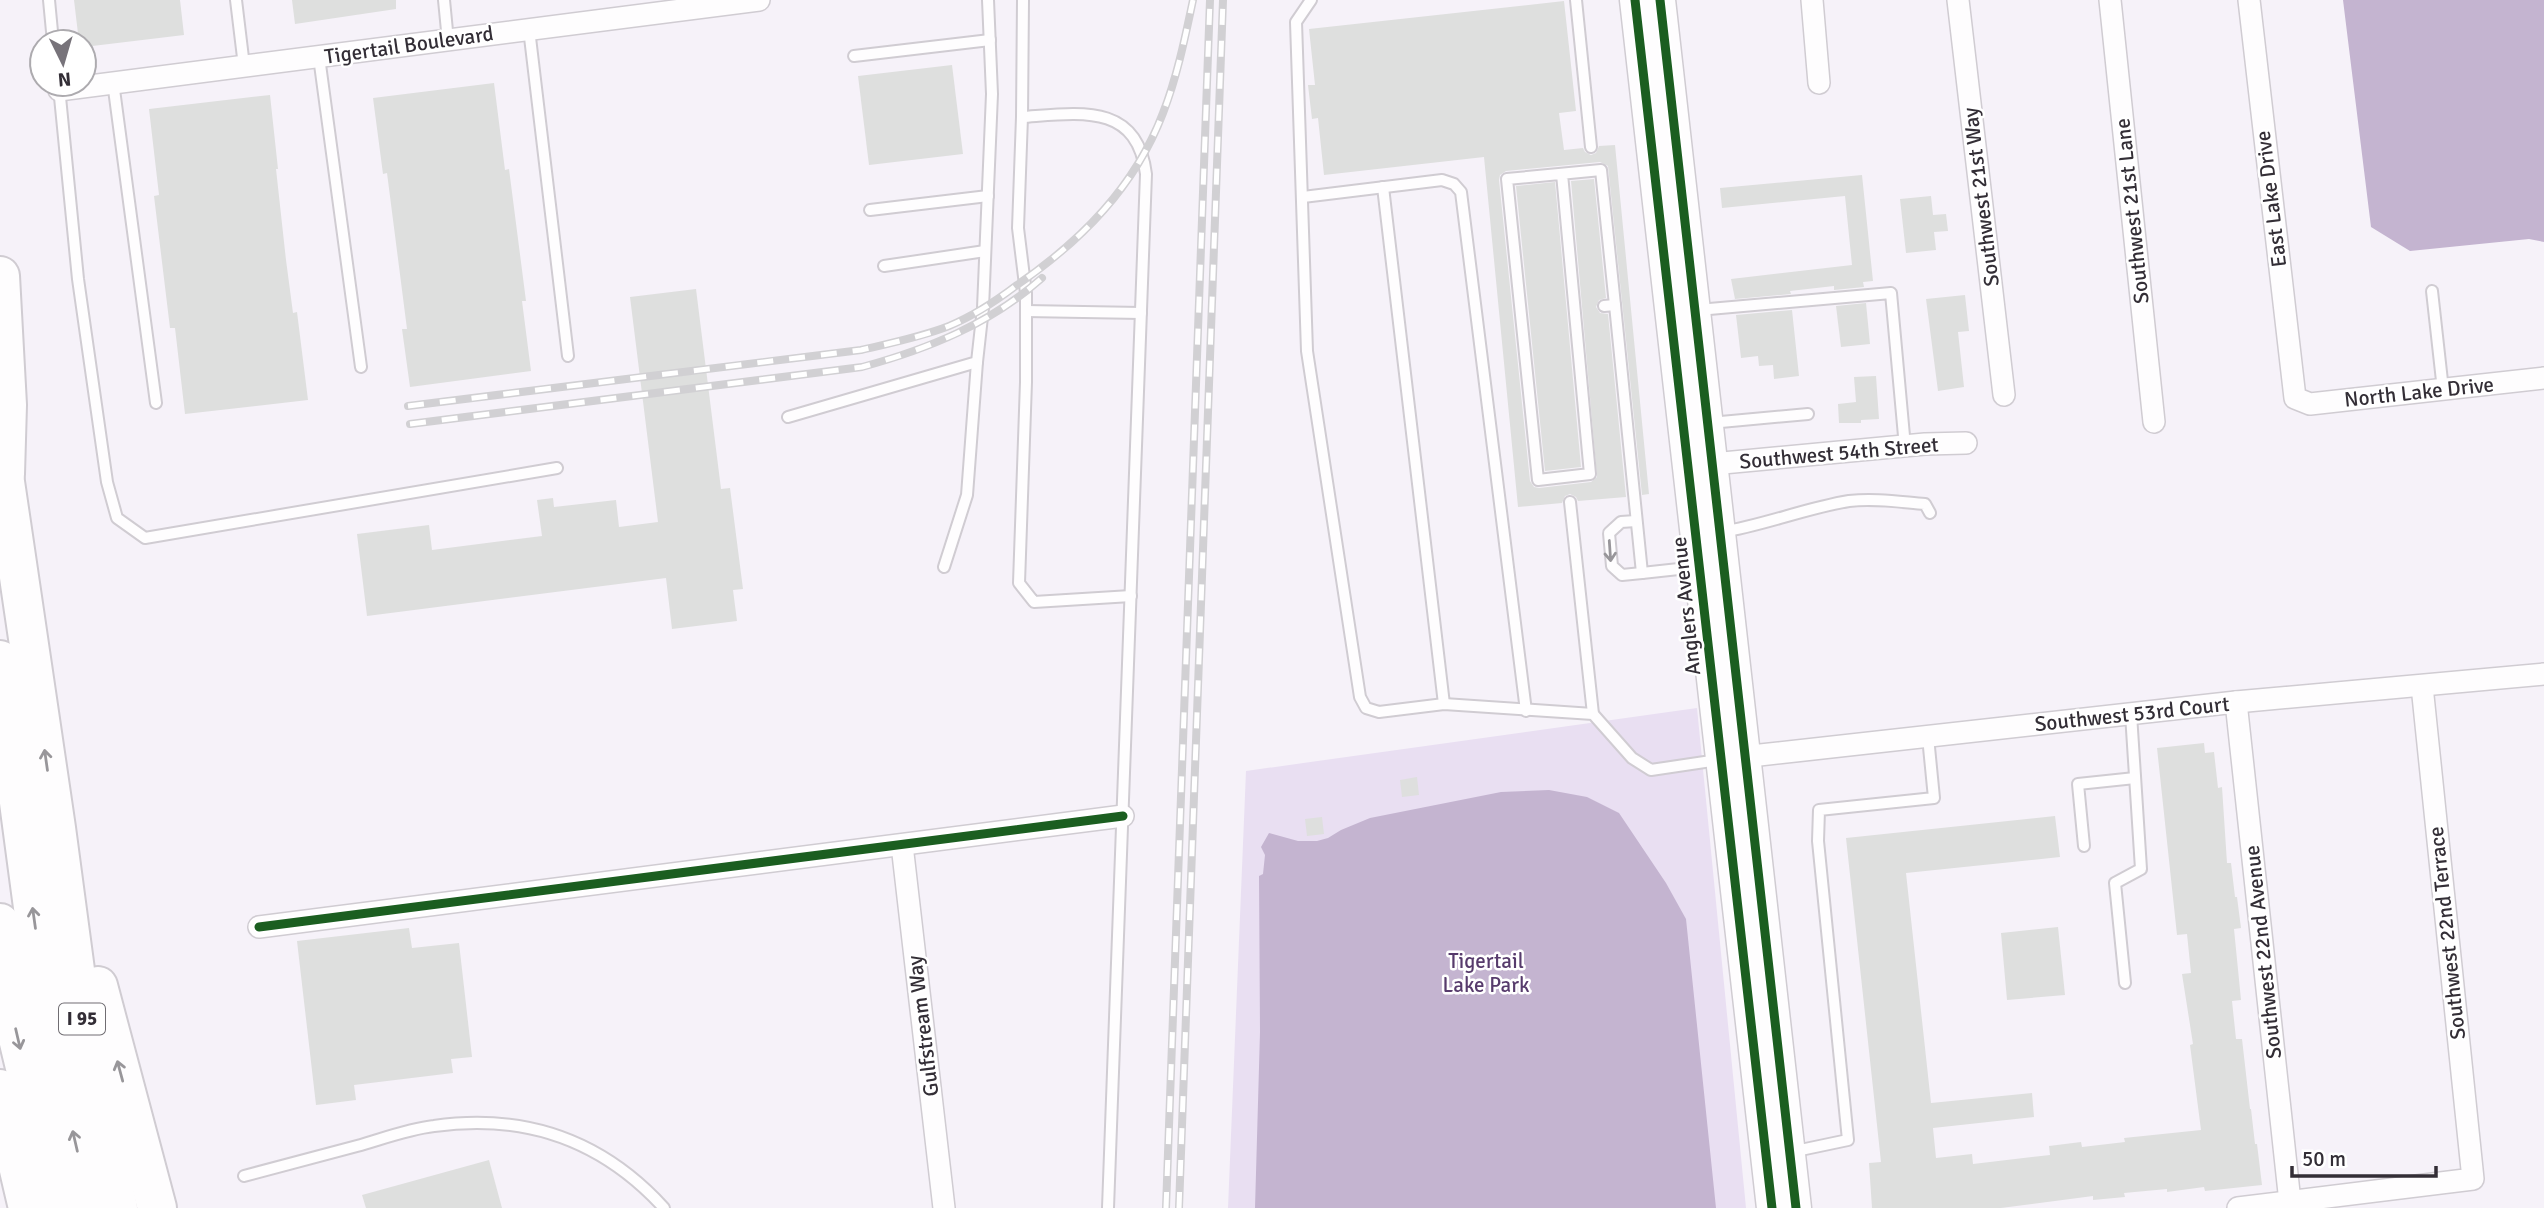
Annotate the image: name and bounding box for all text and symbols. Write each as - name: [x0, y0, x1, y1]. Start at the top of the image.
- street label: Tigertail Boulevard: [323, 20, 495, 70]
- north arrow: [28, 28, 98, 98]
- text: N: [57, 66, 72, 91]
- street label: Southwest 21st Way: [1957, 106, 2005, 288]
- street label: Southwest 21st Lane: [2109, 117, 2155, 305]
- street label: East Lake Drive: [2250, 129, 2292, 269]
- street label: North Lake Drive: [2343, 371, 2495, 413]
- street label: Southwest 54th Street: [1738, 431, 1940, 475]
- street label: Anglers Avenue: [1666, 535, 1706, 677]
- one-way arrow: [1604, 539, 1617, 562]
- street label: Southwest 53rd Court: [2033, 691, 2231, 737]
- one-way arrow: [40, 749, 53, 772]
- street label: Southwest 22nd Terrace: [2423, 825, 2471, 1041]
- street label: Southwest 22nd Avenue: [2239, 844, 2287, 1060]
- one-way arrow: [28, 907, 41, 930]
- park label: Tigertail Lake Park: [1442, 948, 1530, 998]
- street label: Gulfstream Way: [901, 954, 945, 1098]
- road number: I 95: [59, 1004, 105, 1035]
- one-way arrow: [12, 1027, 25, 1050]
- one-way arrow: [113, 1060, 126, 1082]
- one-way arrow: [68, 1131, 81, 1153]
- scale bar: [2292, 1134, 2436, 1178]
- text: 50 m: [2302, 1146, 2346, 1172]

